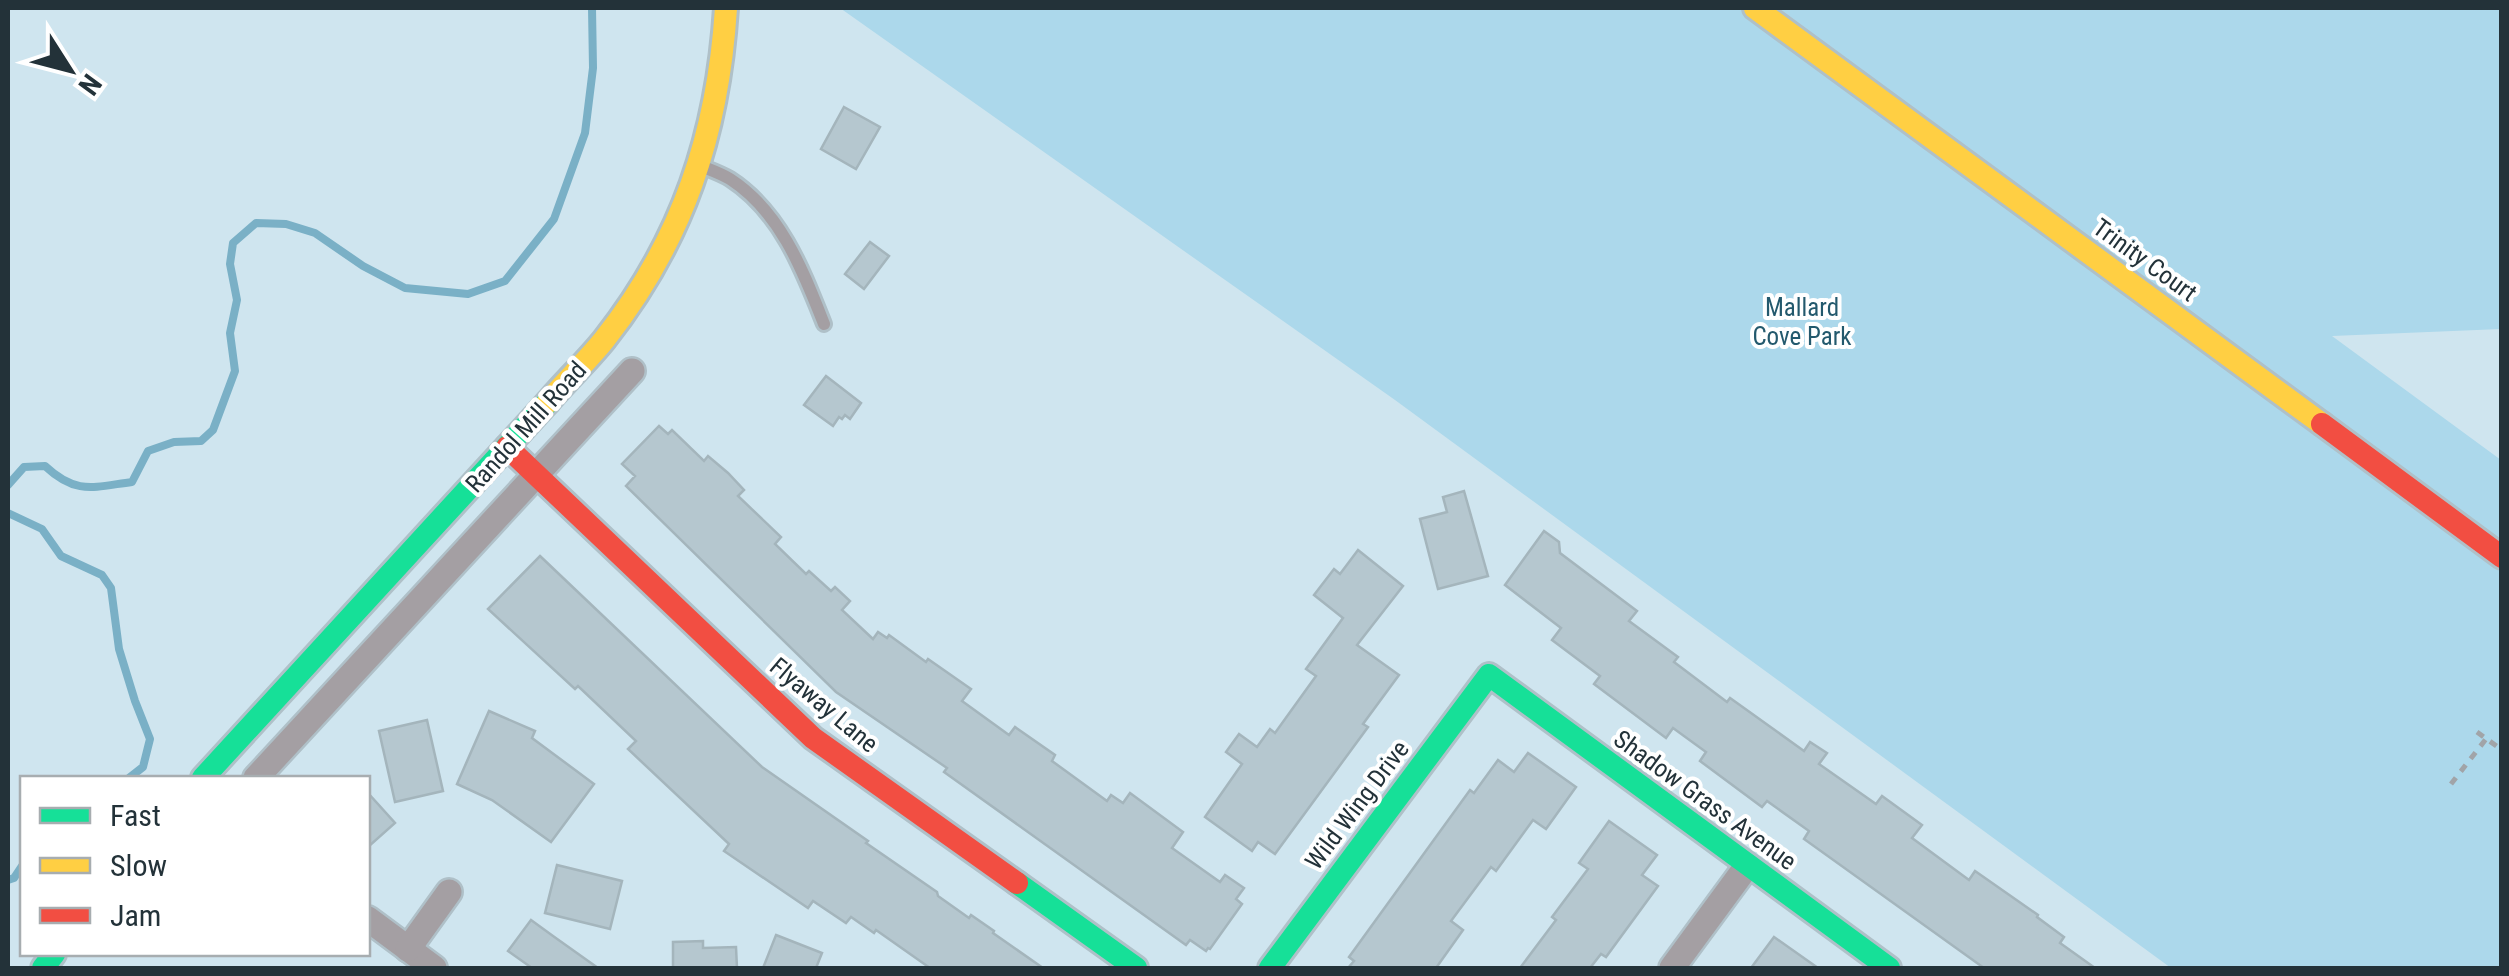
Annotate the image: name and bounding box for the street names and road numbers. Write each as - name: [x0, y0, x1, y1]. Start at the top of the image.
- street label: Trinity Court: [2087, 213, 2203, 307]
- street label: Randol Mill Road: [460, 356, 592, 498]
- street label: Flyaway Lane: [764, 652, 884, 758]
- street label: Shadow Grass Avenue: [1608, 724, 1802, 876]
- street label: Wild Wing Drive: [1299, 735, 1415, 875]

